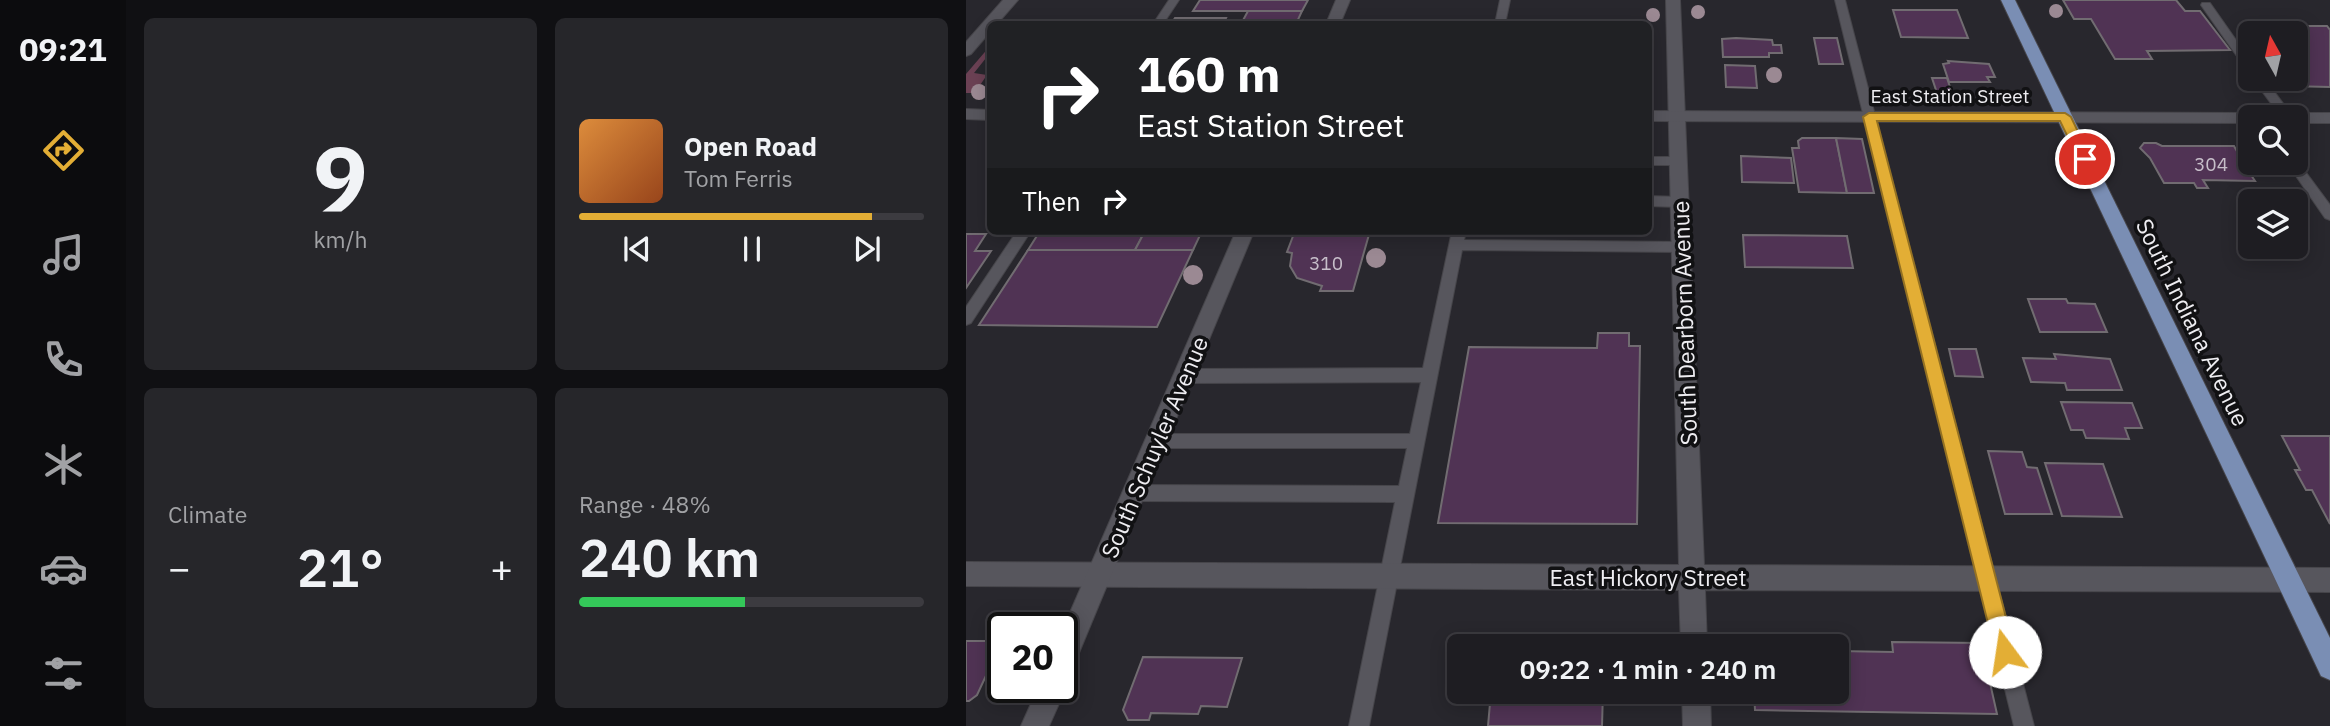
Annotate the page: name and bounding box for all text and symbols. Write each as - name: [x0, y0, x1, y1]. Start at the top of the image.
- north arrow: [2238, 21, 2308, 91]
- map controls: [2238, 21, 2308, 259]
- text: 09:21: [19, 28, 107, 70]
- text: 160 m: [1137, 42, 1281, 105]
- icon: right: [1022, 49, 1113, 140]
- street label: East Station Street: [1871, 84, 2029, 108]
- text: East Station Street: [1137, 104, 1404, 146]
- button: search: [2238, 105, 2308, 175]
- text: 9: [313, 119, 368, 237]
- icon: directions: [39, 126, 88, 175]
- text: Open Road: [684, 129, 817, 163]
- pin: [2055, 129, 2115, 189]
- icon: arrive: [2066, 140, 2104, 178]
- house number: 304: [2194, 152, 2228, 176]
- text: Tom Ferris: [684, 163, 793, 193]
- icon: right: [1095, 182, 1133, 220]
- text: Then: [1022, 184, 1081, 218]
- button: layers: [2238, 189, 2308, 259]
- street label: South Dearborn Avenue: [1665, 200, 1703, 446]
- street label: South Indiana Avenue: [2130, 213, 2256, 431]
- text: km/h: [313, 224, 368, 254]
- icon: music: [39, 230, 88, 279]
- icon: previous: [618, 230, 656, 268]
- icon: pause: [733, 230, 771, 268]
- icon: next: [848, 230, 886, 268]
- house number: 310: [1309, 251, 1343, 275]
- street label: South Schuyler Avenue: [1094, 332, 1214, 562]
- icon: phone: [39, 335, 88, 384]
- icon: climate: [39, 440, 88, 489]
- text: Range · 48%: [579, 489, 711, 519]
- text: Climate: [168, 499, 247, 529]
- text: 240 km: [579, 524, 760, 591]
- text: 21°: [297, 534, 384, 601]
- text: −: [168, 543, 191, 592]
- text: +: [490, 543, 513, 592]
- icon: car: [39, 544, 88, 593]
- street label: East Hickory Street: [1549, 562, 1747, 592]
- speed limit sign: 20: [987, 612, 1078, 703]
- position arrow: [1968, 615, 2042, 689]
- icon: filters: [39, 649, 88, 698]
- text: 09:22 · 1 min · 240 m: [1520, 652, 1776, 686]

